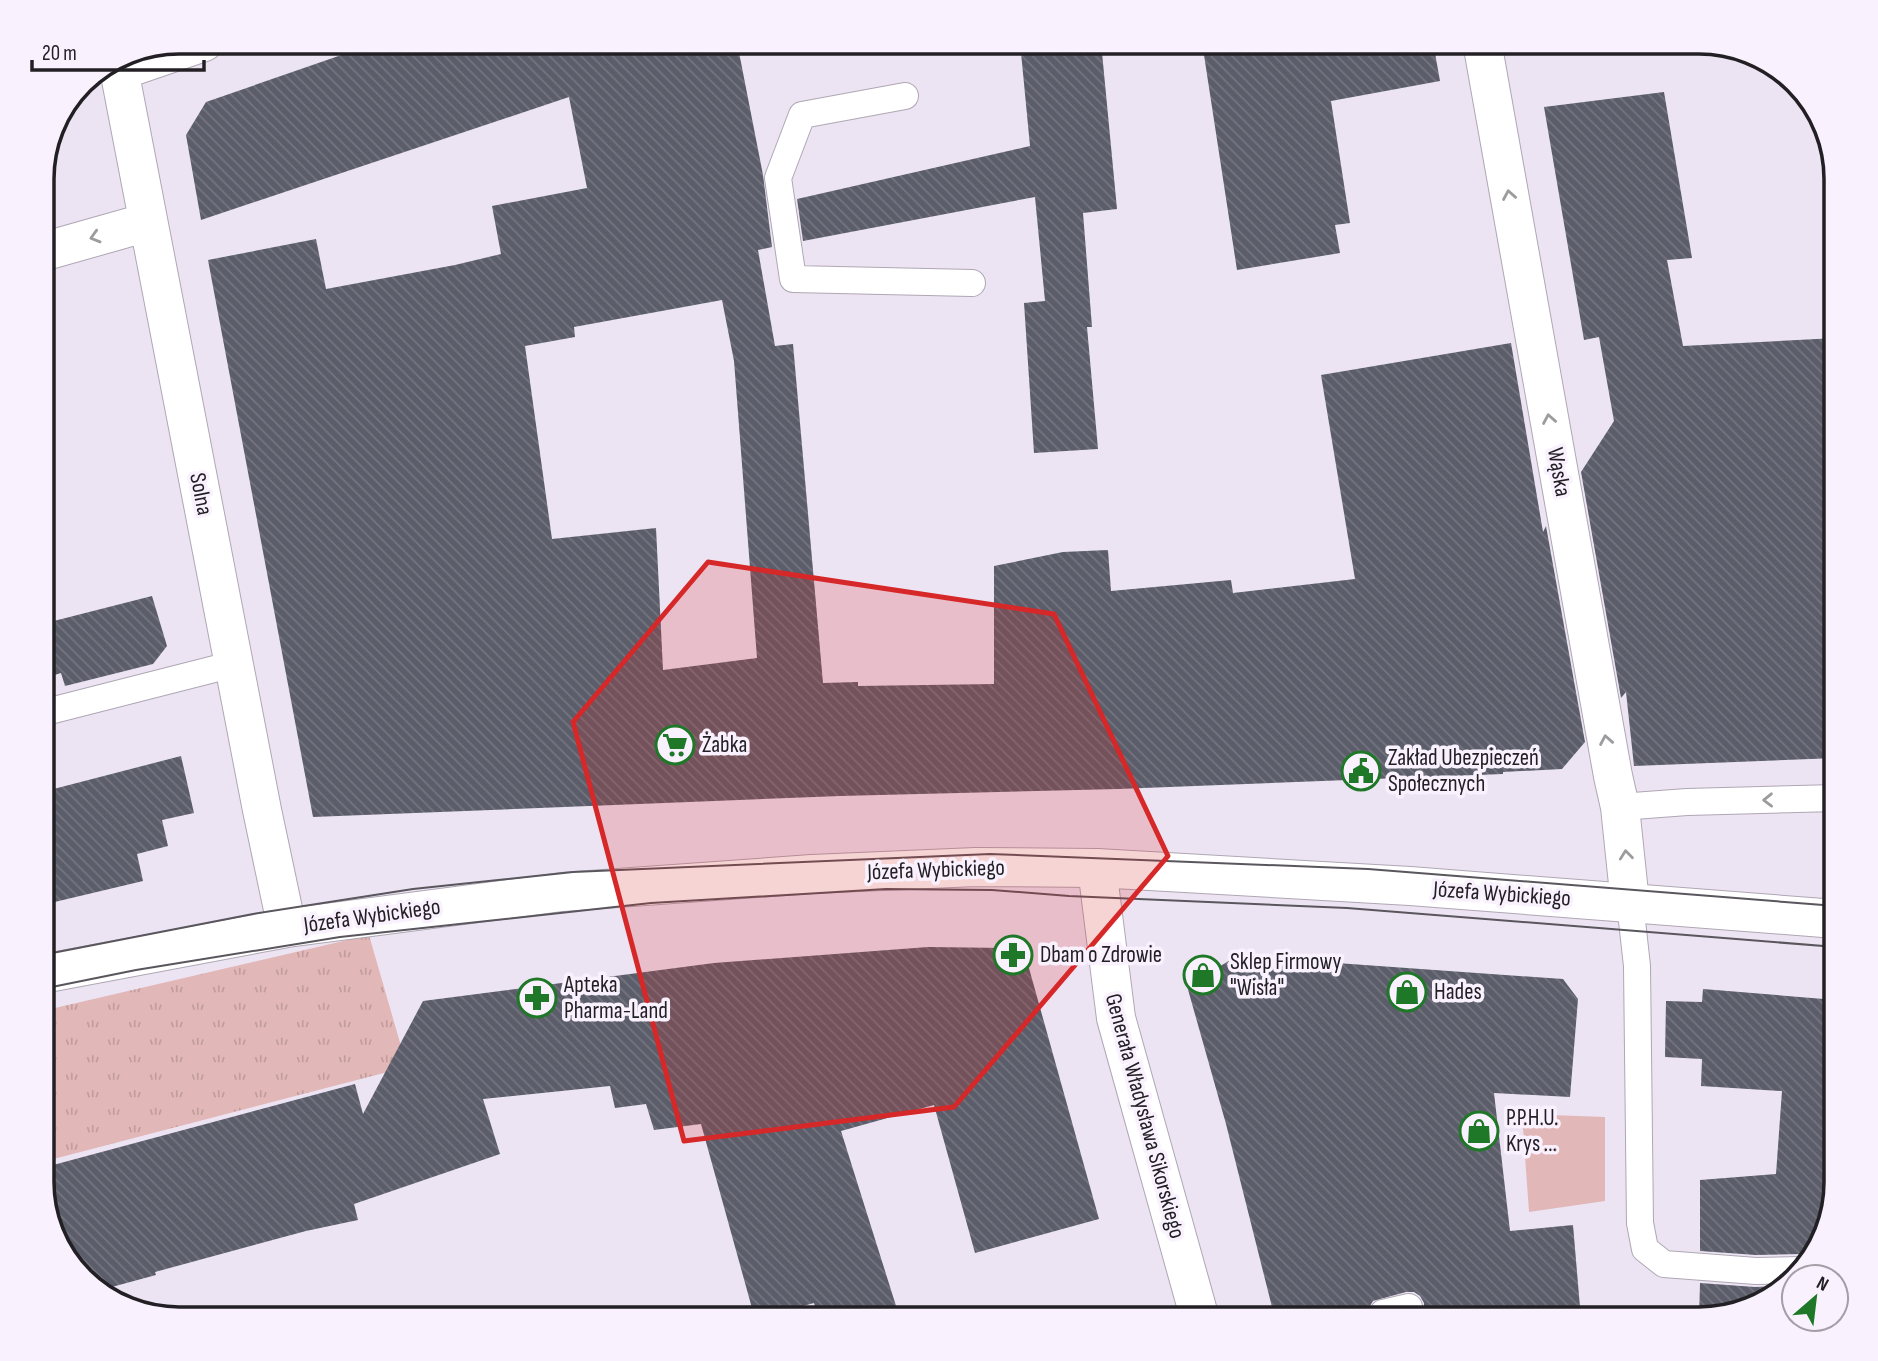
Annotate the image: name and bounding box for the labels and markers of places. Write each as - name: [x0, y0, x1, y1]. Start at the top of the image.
- supermarket icon: Żabka: [654, 724, 696, 766]
- place label: Żabka: [702, 731, 747, 759]
- place label: Zakład Ubezpieczeń Społecznych: [1388, 744, 1539, 798]
- public building icon: Zakład Ubezpieczeń Społecznych: [1340, 750, 1382, 792]
- pharmacy icon: Dbam o Zdrowie: [992, 934, 1034, 976]
- place label: Dbam o Zdrowie: [1040, 941, 1162, 969]
- place label: Sklep Firmowy "Wisła": [1230, 948, 1341, 1002]
- shop icon: Sklep Firmowy "Wisła": [1182, 954, 1224, 996]
- place label: Apteka Pharma-Land: [563, 971, 668, 1025]
- shop icon: Hades: [1386, 971, 1428, 1013]
- pharmacy icon: Apteka Pharma-Land: [516, 977, 558, 1019]
- place label: Hades: [1434, 978, 1482, 1006]
- place label: P.P.H.U. Krys ...: [1506, 1104, 1558, 1158]
- shop icon: P.P.H.U. Krys ...: [1458, 1110, 1500, 1152]

